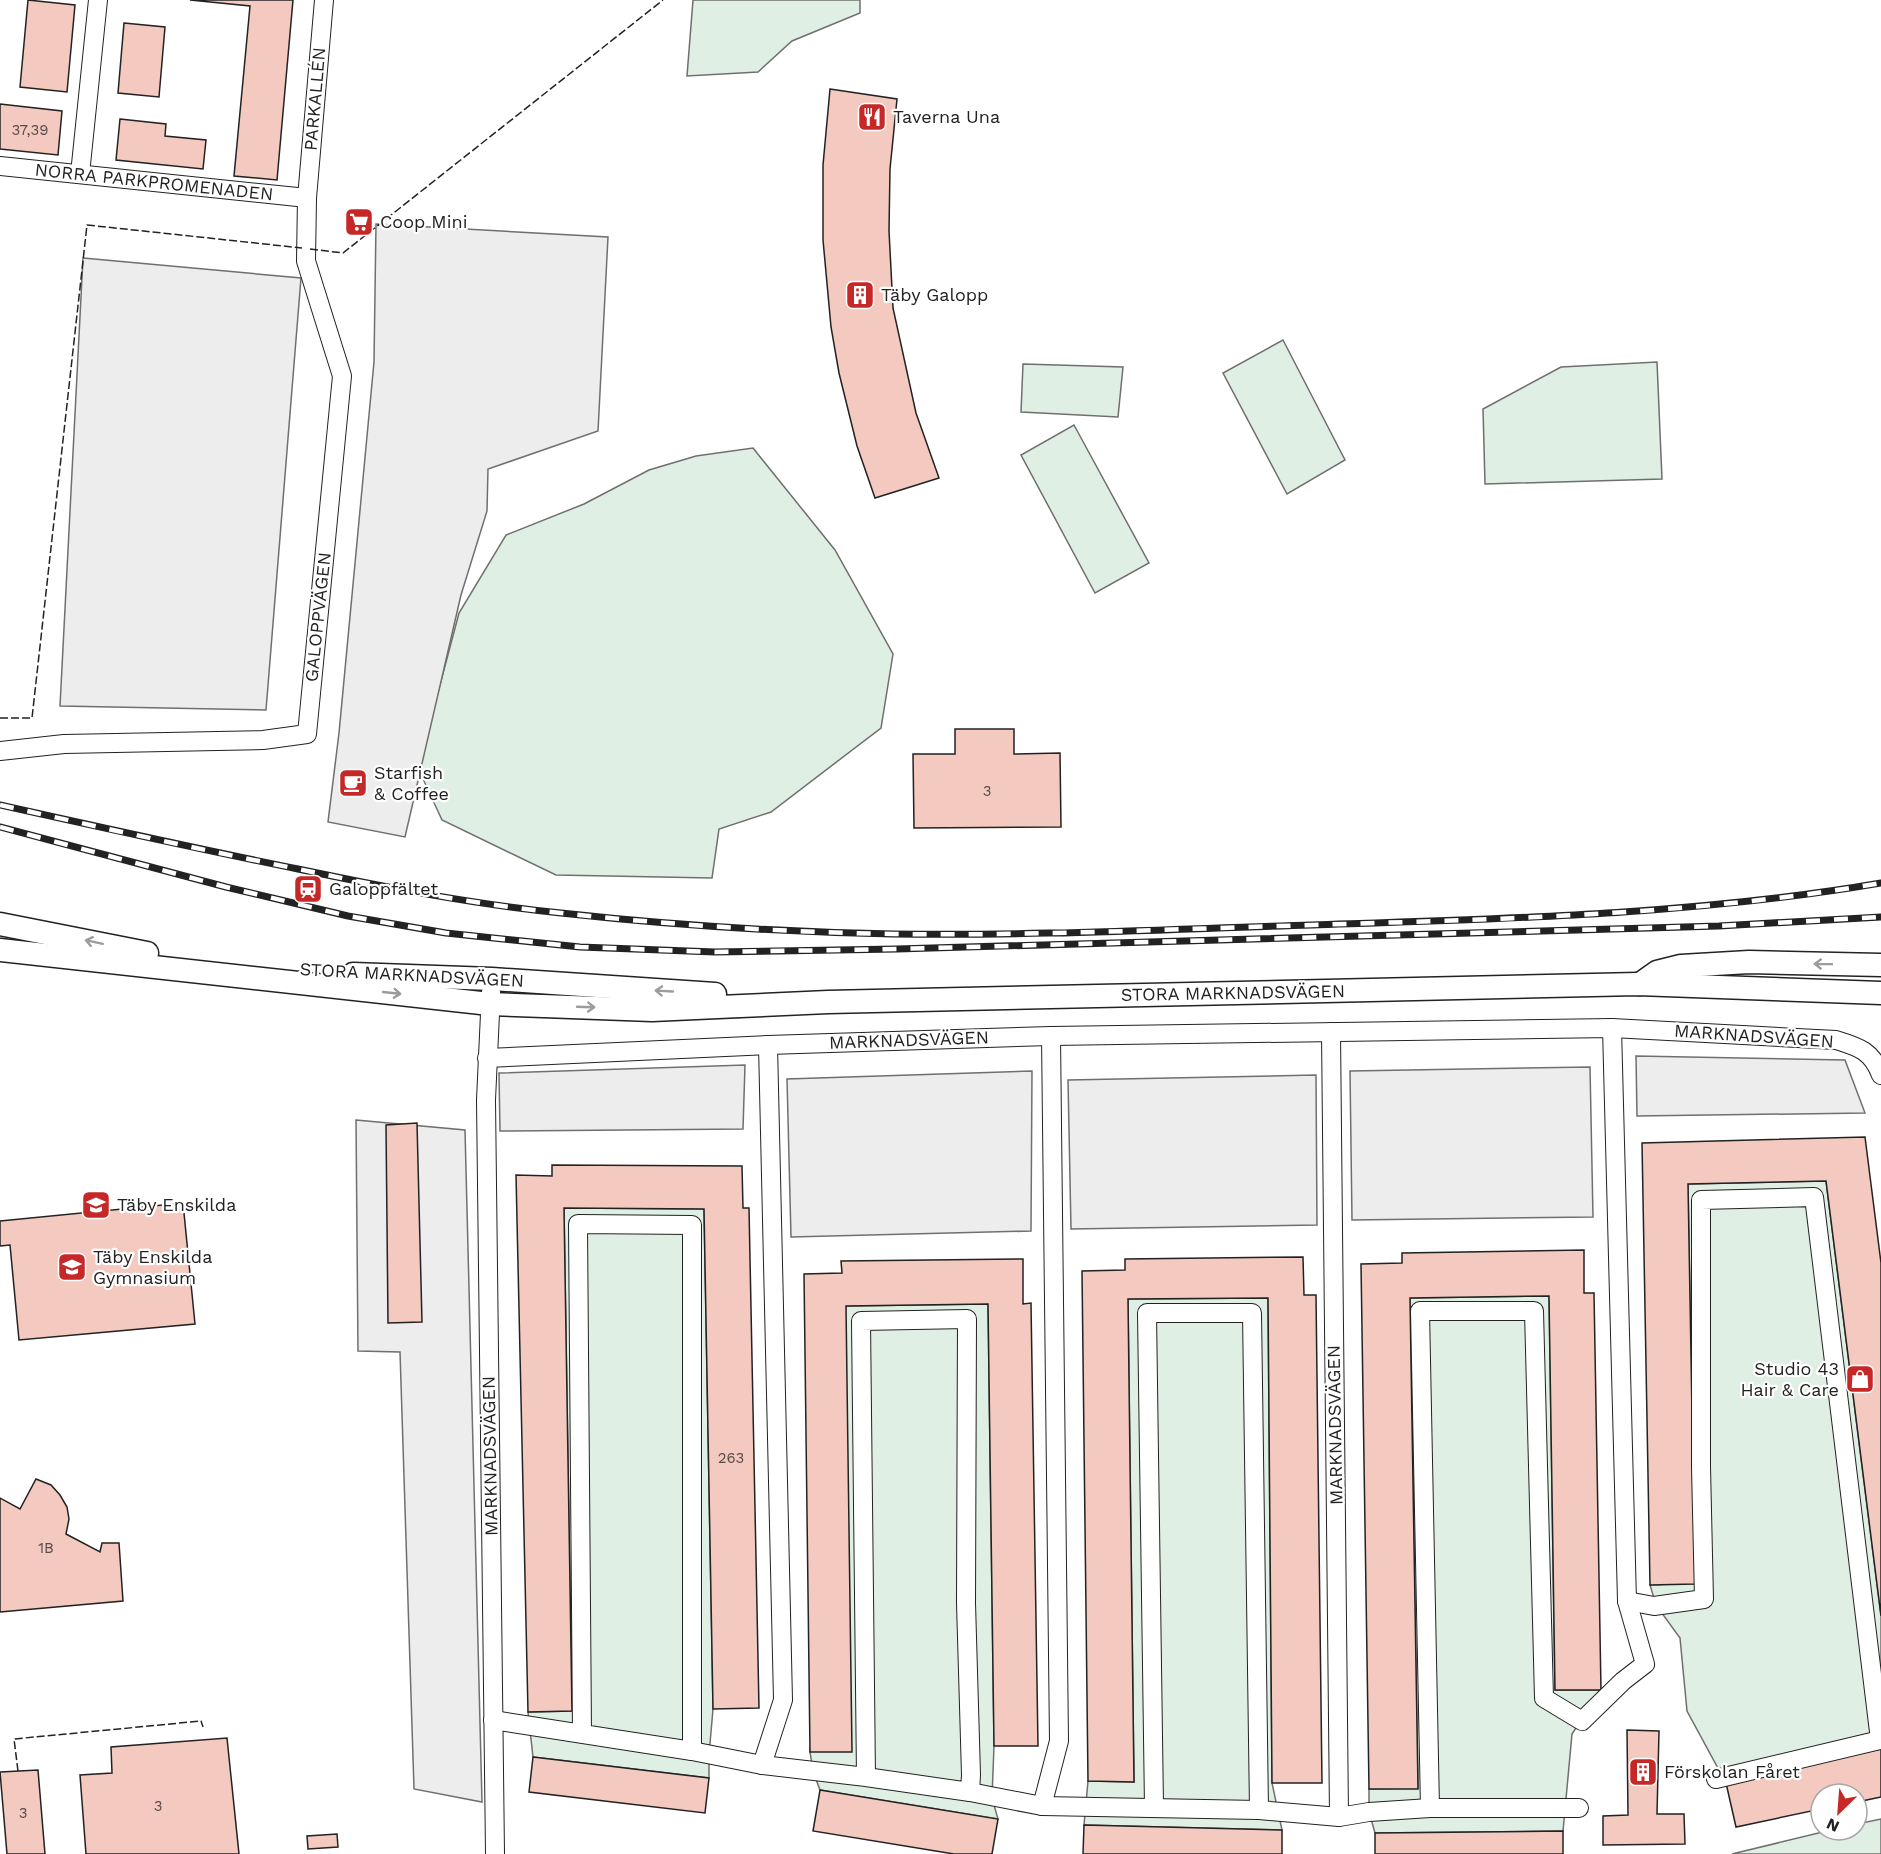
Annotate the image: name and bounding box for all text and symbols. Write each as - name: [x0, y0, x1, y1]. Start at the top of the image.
- street label: PARKALLÉN: [300, 46, 329, 152]
- restaurant icon: Taverna Una: [856, 101, 888, 133]
- place label: Taverna Una: [893, 106, 1000, 127]
- house number: 37,39: [11, 121, 49, 139]
- street label: NORRA PARKPROMENADEN: [34, 159, 274, 204]
- supermarket icon: Coop Mini: [343, 206, 375, 238]
- place label: Coop Mini: [380, 211, 467, 232]
- building icon: Täby Galopp: [844, 279, 876, 311]
- place label: Täby Galopp: [881, 284, 988, 305]
- street label: GALOPPVÄGEN: [300, 551, 335, 683]
- place label: Starfish & Coffee: [374, 762, 449, 804]
- cafe icon: Starfish & Coffee: [337, 767, 369, 799]
- house number: 3: [983, 782, 991, 800]
- station icon: Galoppfältet: [292, 873, 324, 905]
- place label: Galoppfältet: [329, 878, 438, 899]
- one-way arrow: [85, 936, 104, 947]
- street label: STORA MARKNADSVÄGEN: [299, 958, 525, 991]
- one-way arrow: [1813, 958, 1833, 969]
- street label: STORA MARKNADSVÄGEN: [1121, 980, 1345, 1005]
- one-way arrow: [655, 986, 675, 997]
- one-way arrow: [382, 988, 402, 999]
- one-way arrow: [576, 1001, 596, 1013]
- street label: MARKNADSVÄGEN: [1673, 1019, 1835, 1052]
- street label: MARKNADSVÄGEN: [829, 1026, 989, 1053]
- school or university icon: Täby Enskilda: [80, 1189, 112, 1221]
- place label: Täby Enskilda: [117, 1194, 236, 1215]
- place label: Täby Enskilda Gymnasium: [93, 1246, 212, 1288]
- school or university icon: Täby Enskilda Gymnasium: [56, 1251, 88, 1283]
- street label: MARKNADSVÄGEN: [1323, 1345, 1346, 1505]
- place label: Studio 43 Hair & Care: [1741, 1358, 1839, 1400]
- shop icon: Studio 43 Hair & Care: [1844, 1363, 1876, 1395]
- street label: MARKNADSVÄGEN: [478, 1376, 501, 1536]
- house number: 263: [718, 1449, 744, 1467]
- house number: 1B: [38, 1539, 54, 1557]
- building icon: Förskolan Fåret: [1627, 1756, 1659, 1788]
- place label: Förskolan Fåret: [1664, 1761, 1800, 1782]
- north arrow: [1809, 1782, 1869, 1842]
- house number: 3: [154, 1797, 162, 1815]
- house number: 3: [19, 1804, 27, 1822]
- text: N: [1823, 1814, 1842, 1836]

